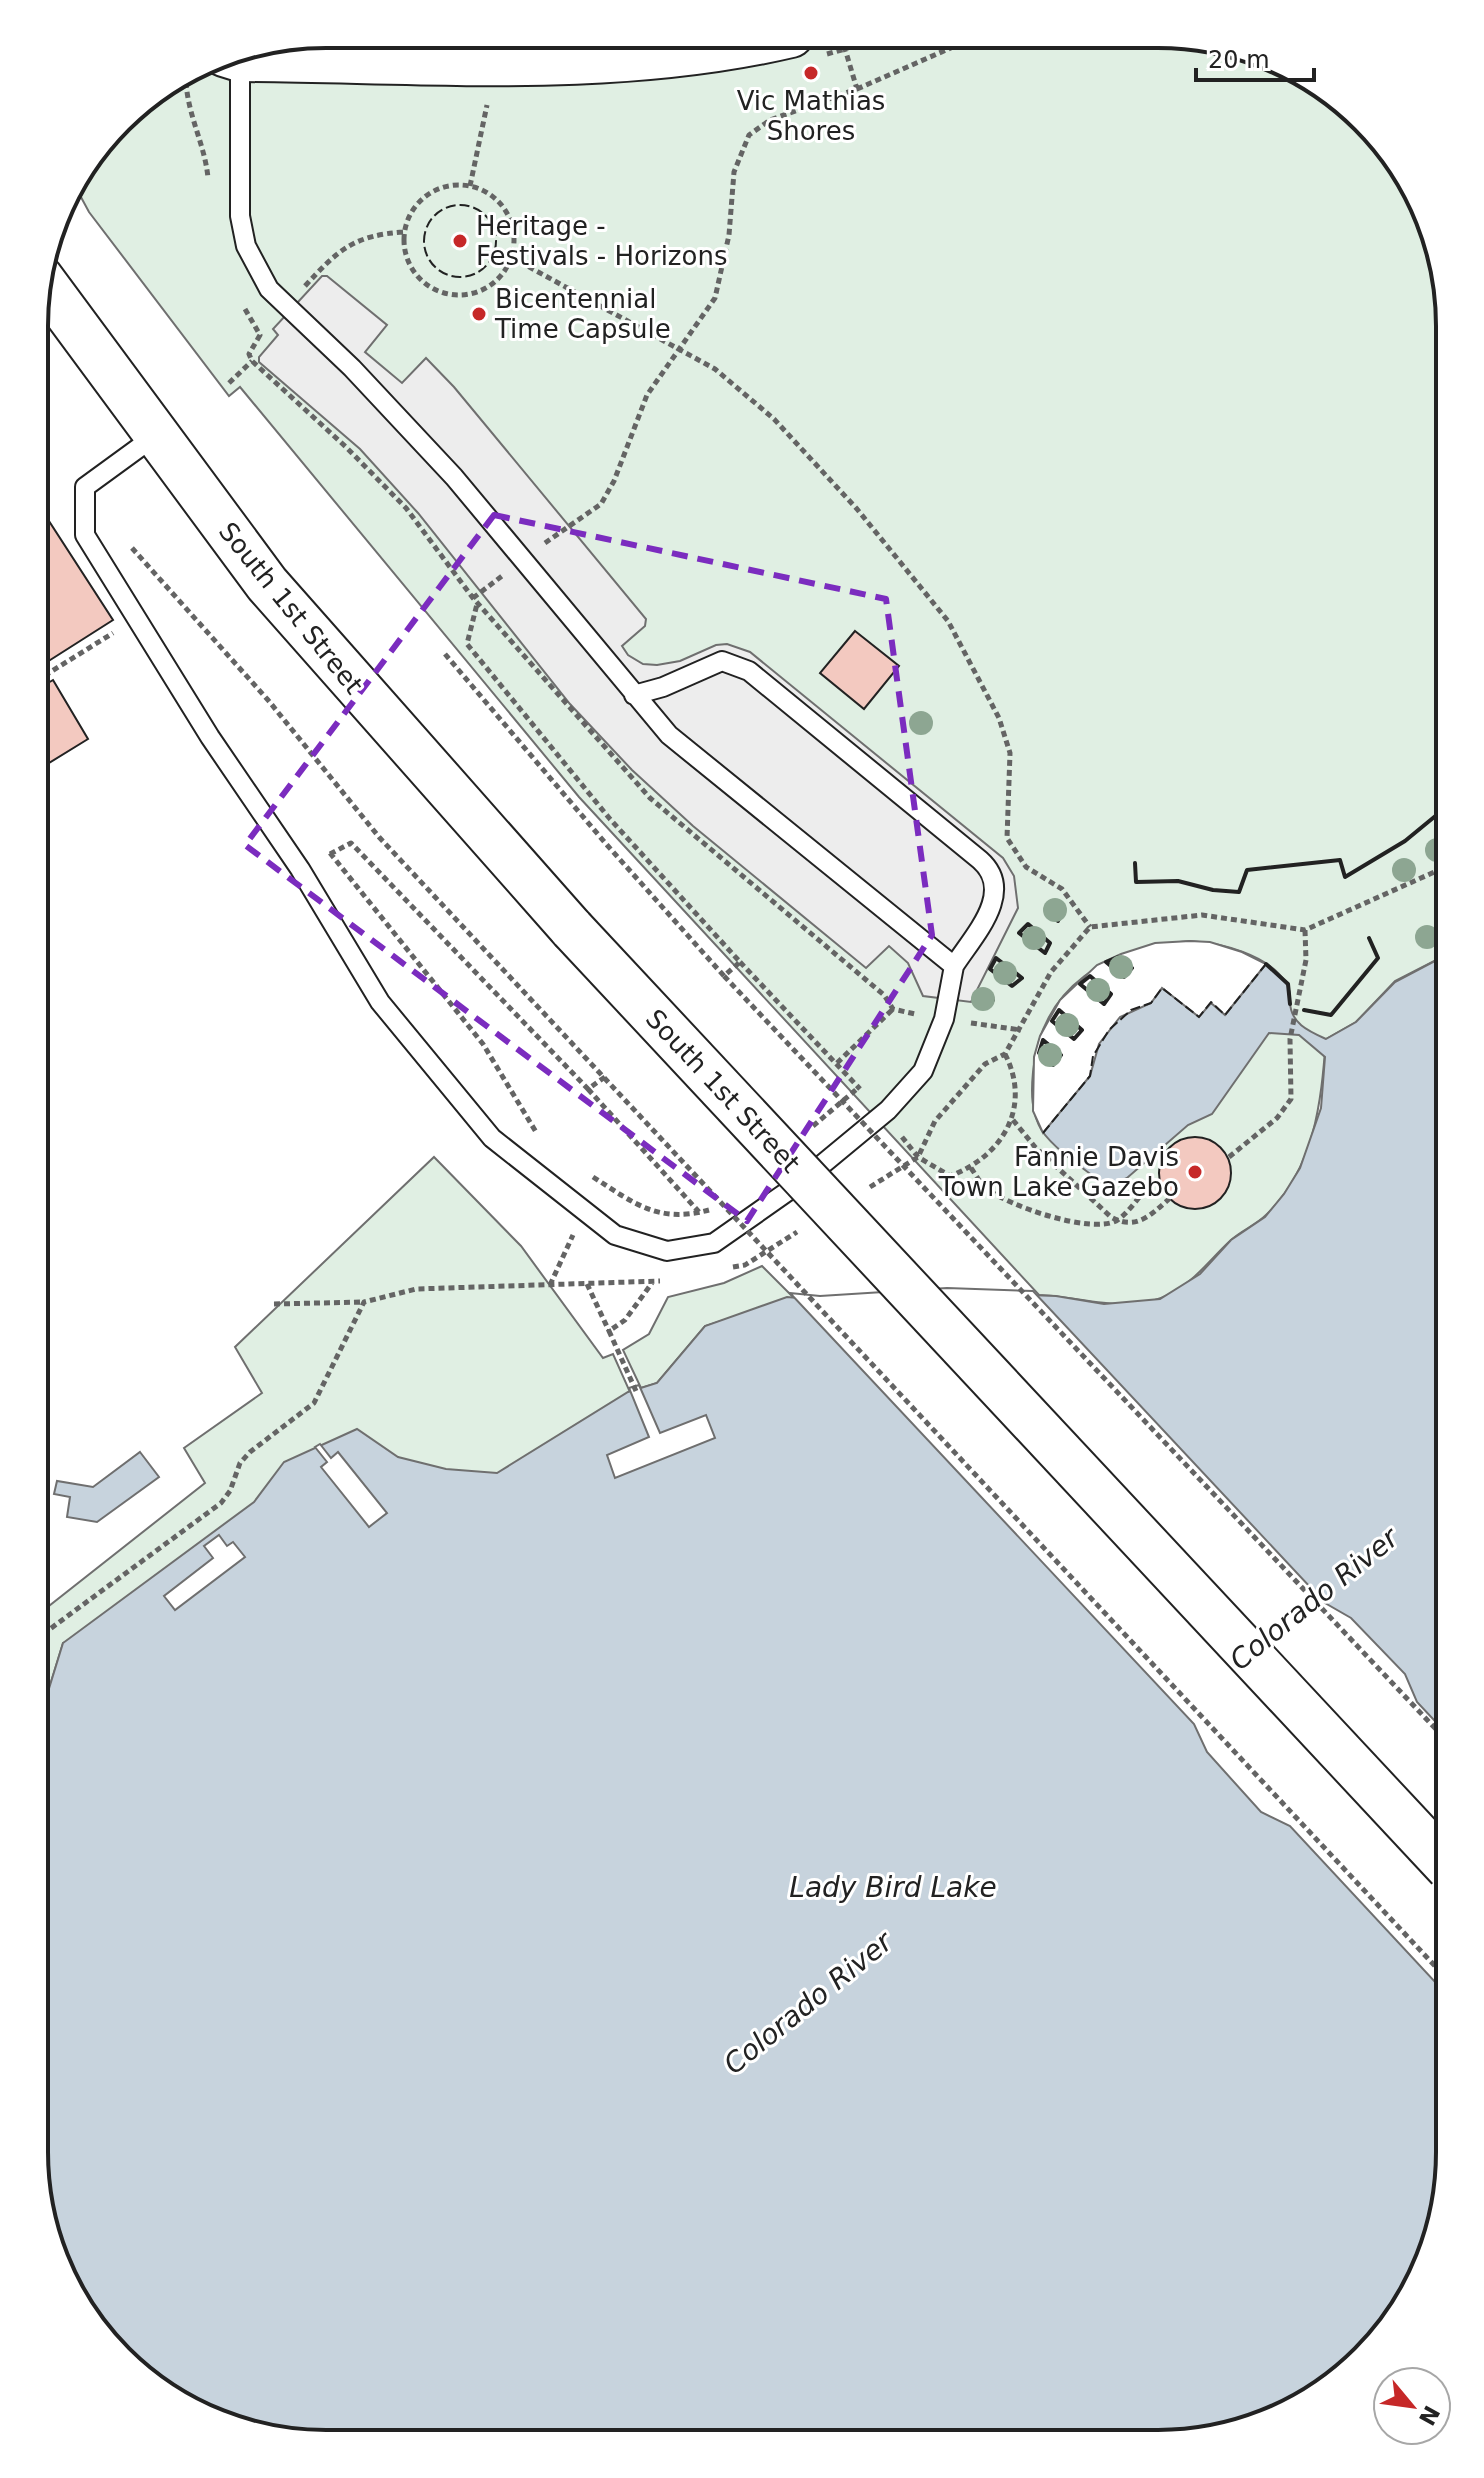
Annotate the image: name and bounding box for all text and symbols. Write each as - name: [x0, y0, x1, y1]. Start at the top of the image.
- scale bar: [1196, 32, 1314, 82]
- text: 20 m: [1208, 46, 1270, 74]
- marker: Vic Mathias Shores: [802, 64, 820, 82]
- place label: Vic Mathias Shores: [737, 86, 885, 146]
- place label: Heritage - Festivals - Horizons: [476, 211, 727, 271]
- marker: Heritage - Festivals - Horizons: [451, 232, 469, 250]
- place label: Bicentennial Time Capsule: [494, 284, 671, 344]
- marker: Bicentennial Time Capsule: [470, 305, 488, 323]
- street label: South 1st Street: [213, 516, 369, 700]
- street label: South 1st Street: [640, 1003, 806, 1179]
- place label: Fannie Davis Town Lake Gazebo: [938, 1142, 1179, 1202]
- marker: Fannie Davis Town Lake Gazebo: [1186, 1163, 1204, 1181]
- water label: Colorado River: [1223, 1520, 1406, 1677]
- water label: Lady Bird Lake: [789, 1871, 997, 1904]
- water label: Colorado River: [717, 1924, 900, 2081]
- north arrow: [1372, 2366, 1452, 2446]
- text: N: [1414, 2401, 1444, 2430]

